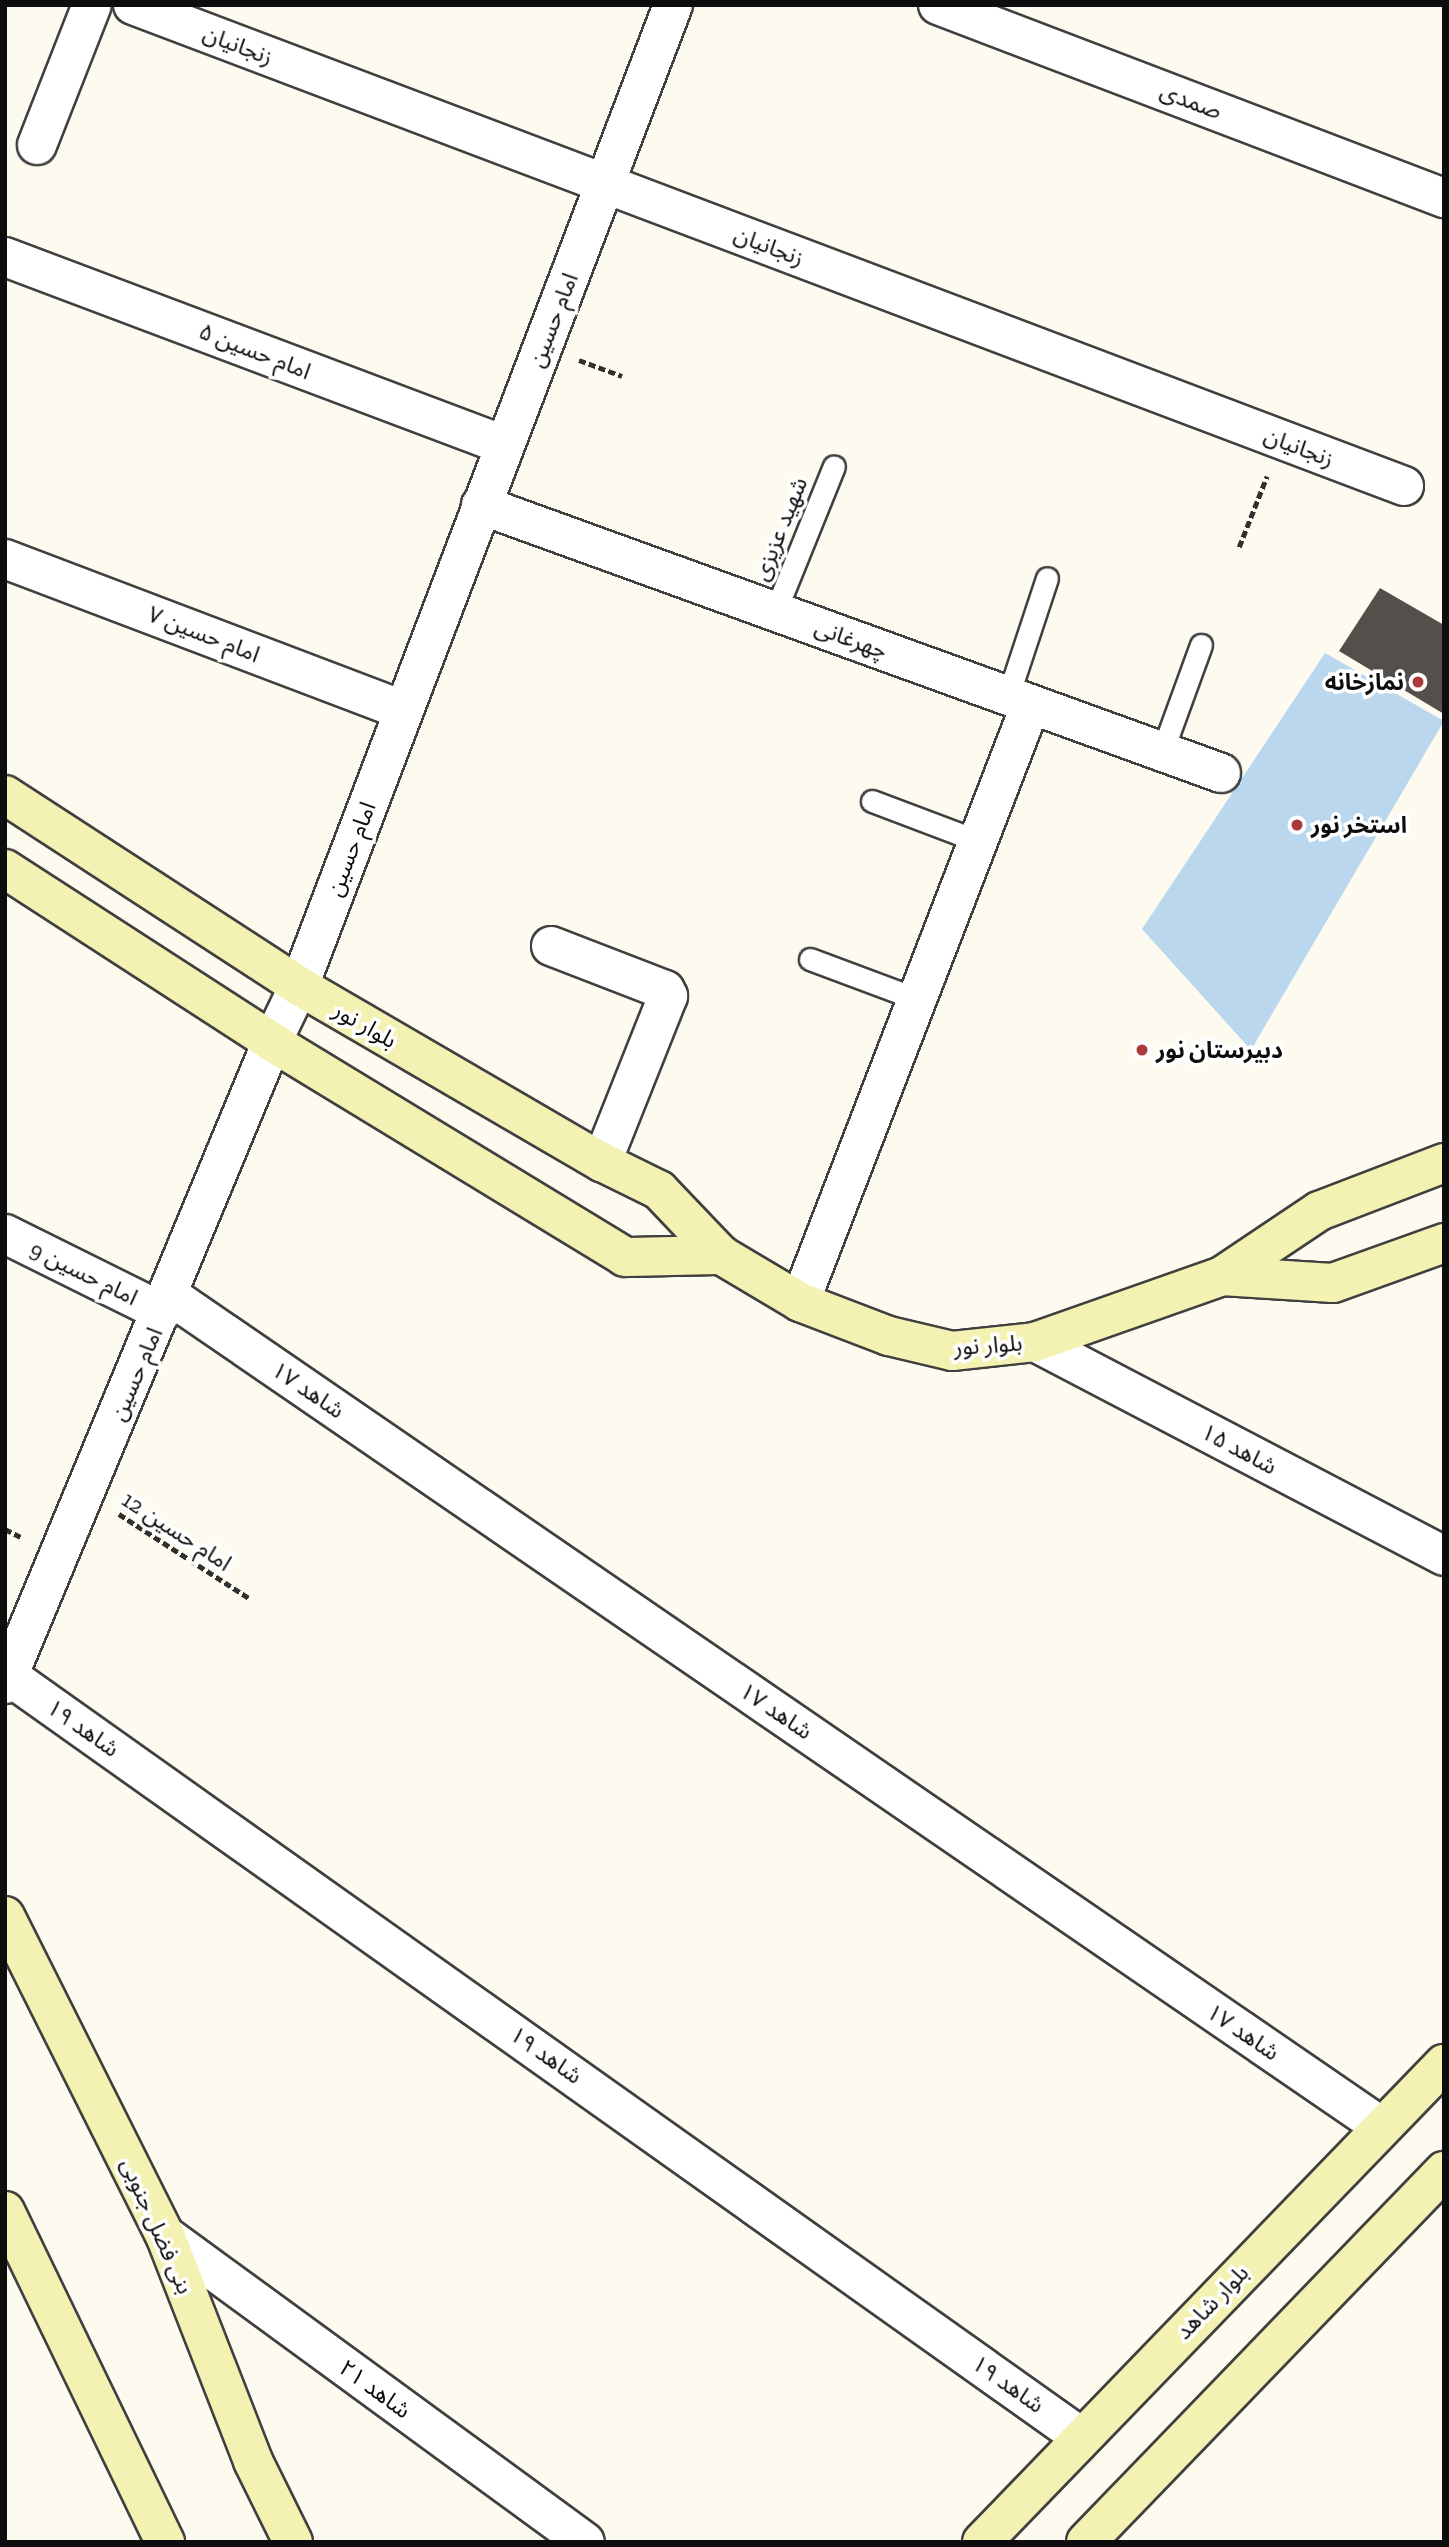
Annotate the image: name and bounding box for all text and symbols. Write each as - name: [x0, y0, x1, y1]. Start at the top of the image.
- street label: زنجانیان: [199, 19, 277, 71]
- street label: صمدی: [1156, 77, 1226, 125]
- street label: زنجانیان: [730, 220, 808, 272]
- street label: امام حسین: [522, 269, 584, 371]
- street label: امام حسین ۵: [195, 317, 315, 385]
- street label: زنجانیان: [1260, 421, 1338, 473]
- street label: شهید عزیزی: [747, 473, 813, 585]
- street label: امام حسین ۷: [144, 600, 264, 668]
- street label: چهرغانی: [811, 613, 891, 665]
- place label: نمازخانه: [1325, 668, 1404, 696]
- marker: نمازخانه: [1410, 674, 1426, 690]
- street label: امام حسین: [320, 798, 382, 900]
- place label: استخر نور: [1311, 811, 1407, 839]
- marker: استخر نور: [1289, 817, 1305, 833]
- street label: بلوار نور: [328, 996, 402, 1054]
- place label: دبیرستان نور: [1156, 1036, 1283, 1064]
- marker: دبیرستان نور: [1134, 1042, 1150, 1058]
- street label: امام حسین 9: [26, 1235, 142, 1311]
- street label: امام حسین: [104, 1323, 168, 1425]
- street label: بلوار نور: [953, 1329, 1023, 1361]
- street label: شاهد ۱۷: [266, 1356, 350, 1424]
- street label: شاهد ۱۵: [1196, 1418, 1282, 1480]
- street label: امام حسین 12: [117, 1485, 237, 1577]
- street label: شاهد ۱۷: [734, 1677, 818, 1745]
- street label: شاهد ۱۹: [42, 1693, 124, 1763]
- street label: شاهد ۱۷: [1201, 1998, 1285, 2066]
- street label: شاهد ۱۹: [505, 2020, 587, 2090]
- street label: بنی فضل جنوبی: [115, 2154, 199, 2298]
- street label: بلوار شاهد: [1170, 2259, 1254, 2345]
- street label: شاهد ۱۹: [967, 2349, 1049, 2419]
- street label: شاهد ۲۱: [334, 2354, 416, 2424]

